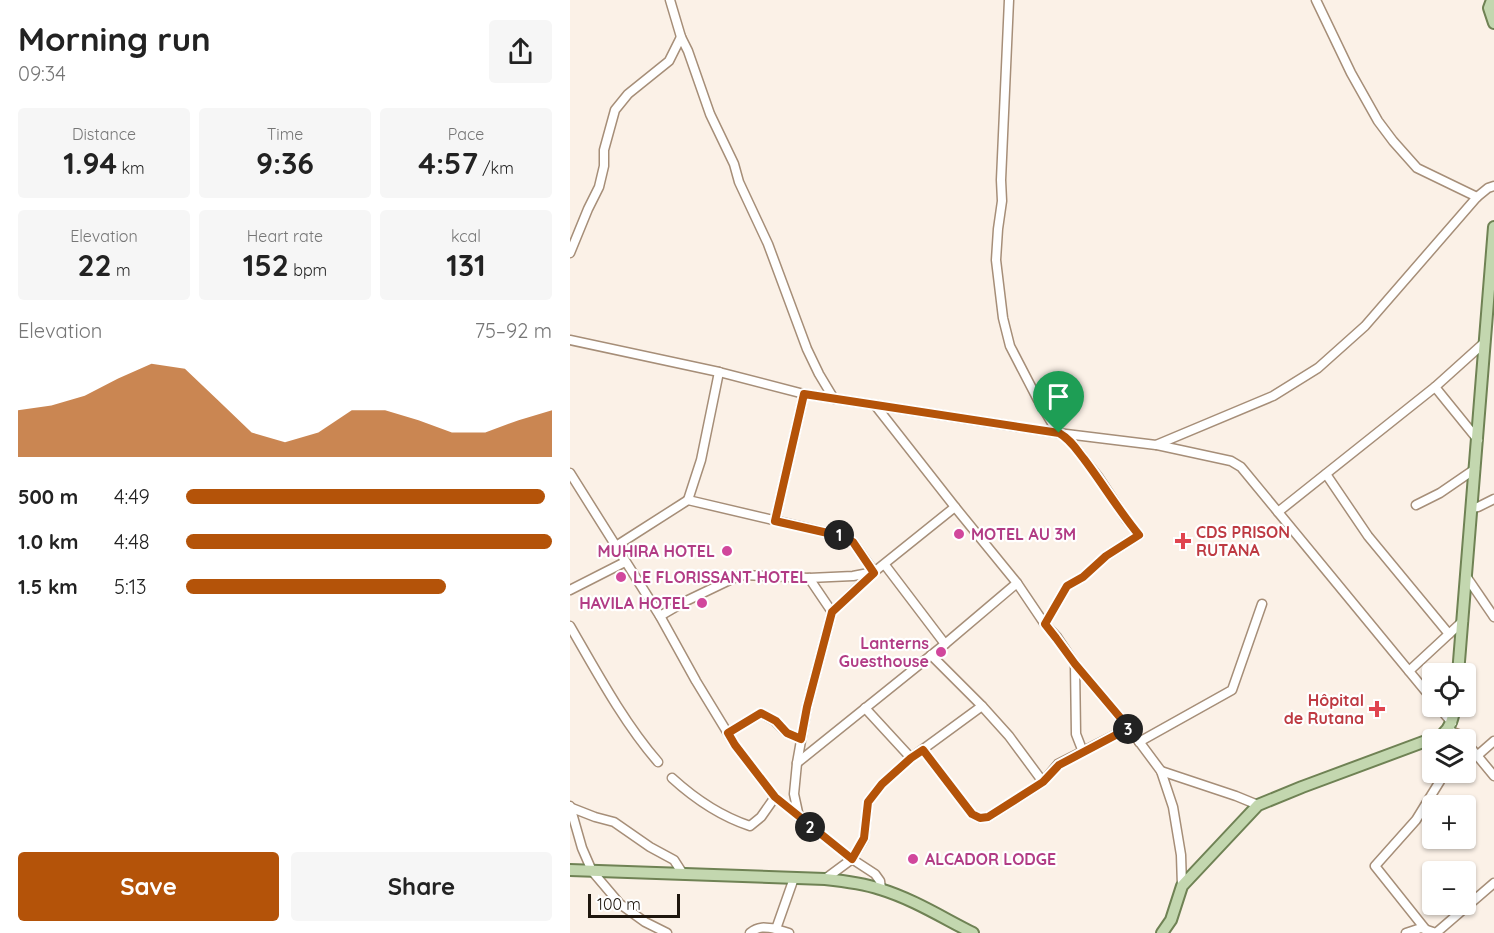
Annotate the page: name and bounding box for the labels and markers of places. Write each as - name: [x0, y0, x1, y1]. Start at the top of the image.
- pin: [1033, 371, 1084, 433]
- pin: 1: [824, 520, 854, 550]
- place label: CDS PRISON RUTANA: [1196, 522, 1290, 560]
- place label: MOTEL AU 3M: [971, 524, 1076, 544]
- marker: MOTEL AU 3M: [952, 527, 966, 541]
- marker: CDS PRISON RUTANA: [1174, 532, 1192, 550]
- place label: MUHIRA HOTEL: [598, 541, 715, 561]
- marker: MUHIRA HOTEL: [720, 544, 734, 558]
- place label: LE FLORISSANT HOTEL: [633, 567, 808, 587]
- marker: LE FLORISSANT HOTEL: [614, 570, 628, 584]
- place label: HAVILA HOTEL: [579, 593, 690, 613]
- marker: HAVILA HOTEL: [695, 596, 709, 610]
- place label: Lanterns Guesthouse: [839, 633, 929, 671]
- marker: Lanterns Guesthouse: [934, 645, 948, 659]
- place label: Hôpital de Rutana: [1284, 690, 1364, 728]
- marker: Hôpital de Rutana: [1368, 700, 1386, 718]
- pin: 3: [1113, 714, 1143, 744]
- pin: 2: [795, 812, 825, 842]
- place label: ALCADOR LODGE: [925, 849, 1056, 869]
- marker: ALCADOR LODGE: [906, 852, 920, 866]

